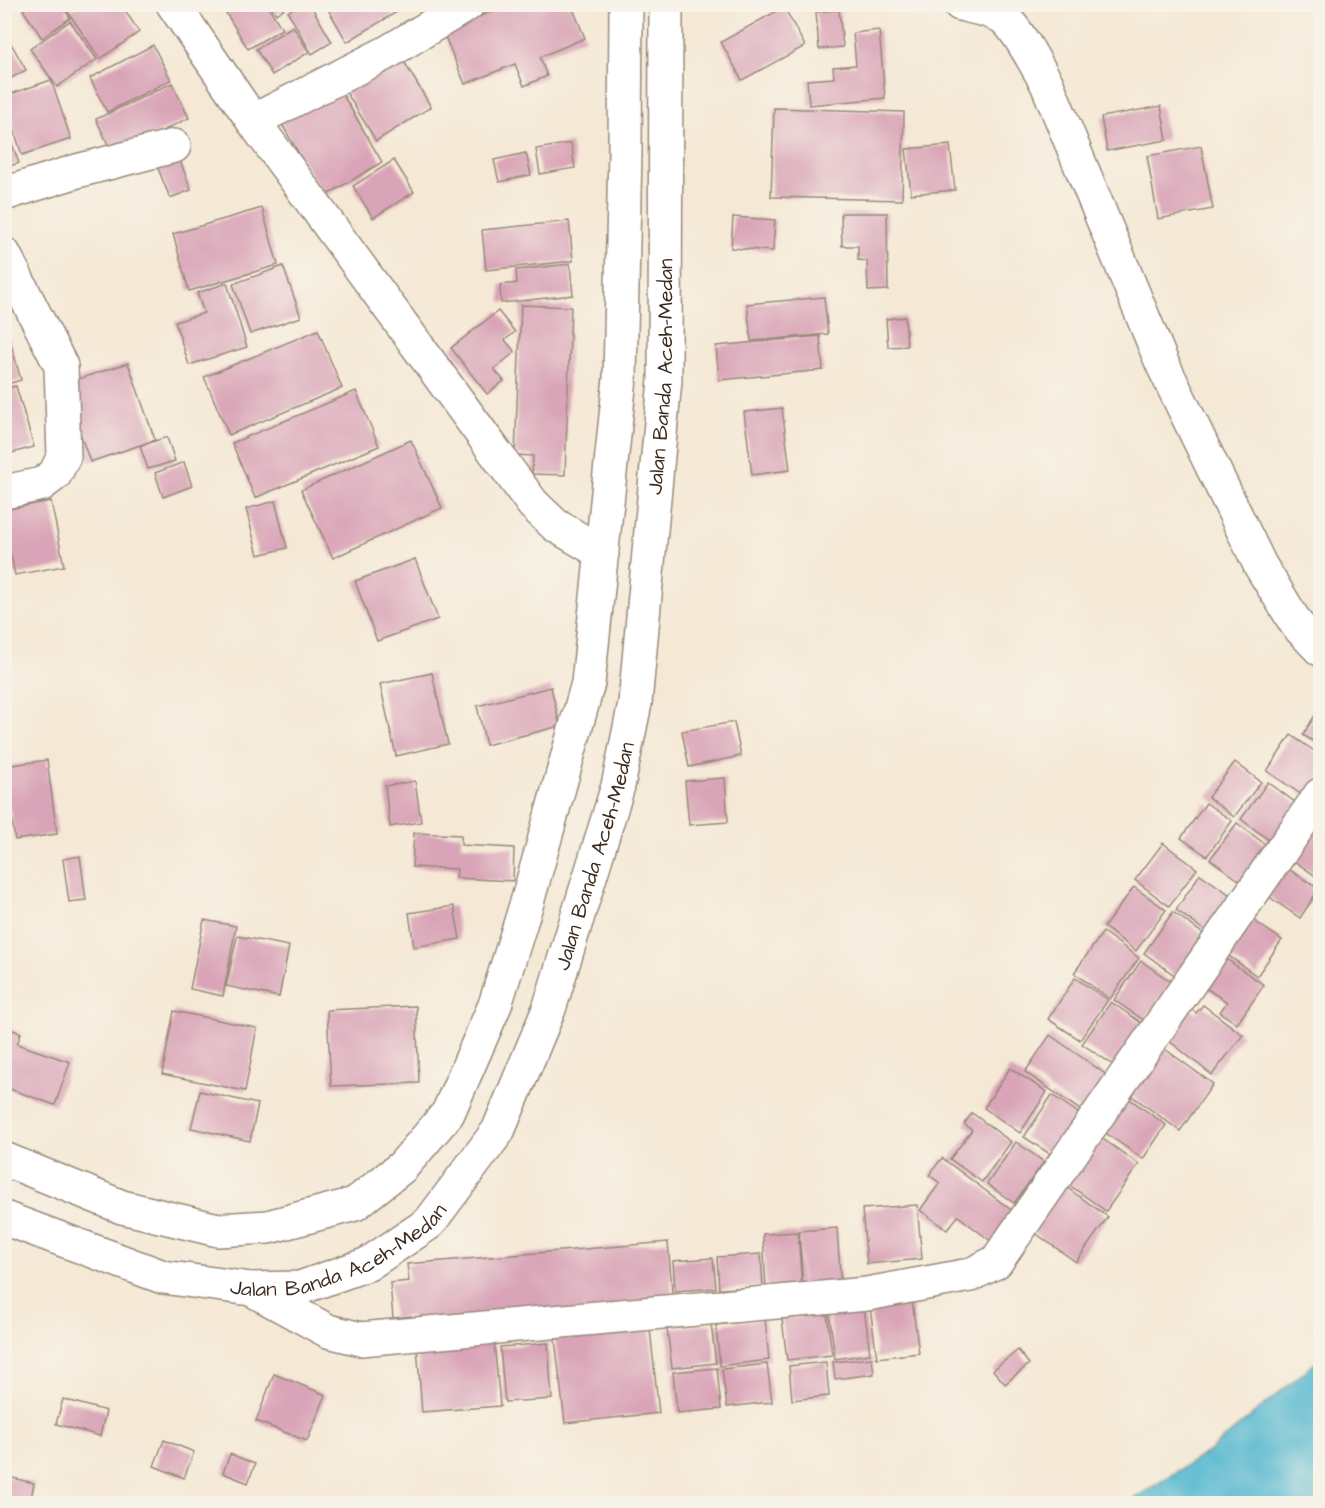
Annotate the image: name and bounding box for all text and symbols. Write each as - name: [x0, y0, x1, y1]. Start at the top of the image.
- street label: Jalan Banda Aceh-Medan: [640, 258, 680, 496]
- street label: Jalan Banda Aceh-Medan: [547, 739, 641, 974]
- street label: Jalan Banda Aceh-Medan: [229, 1197, 453, 1304]

